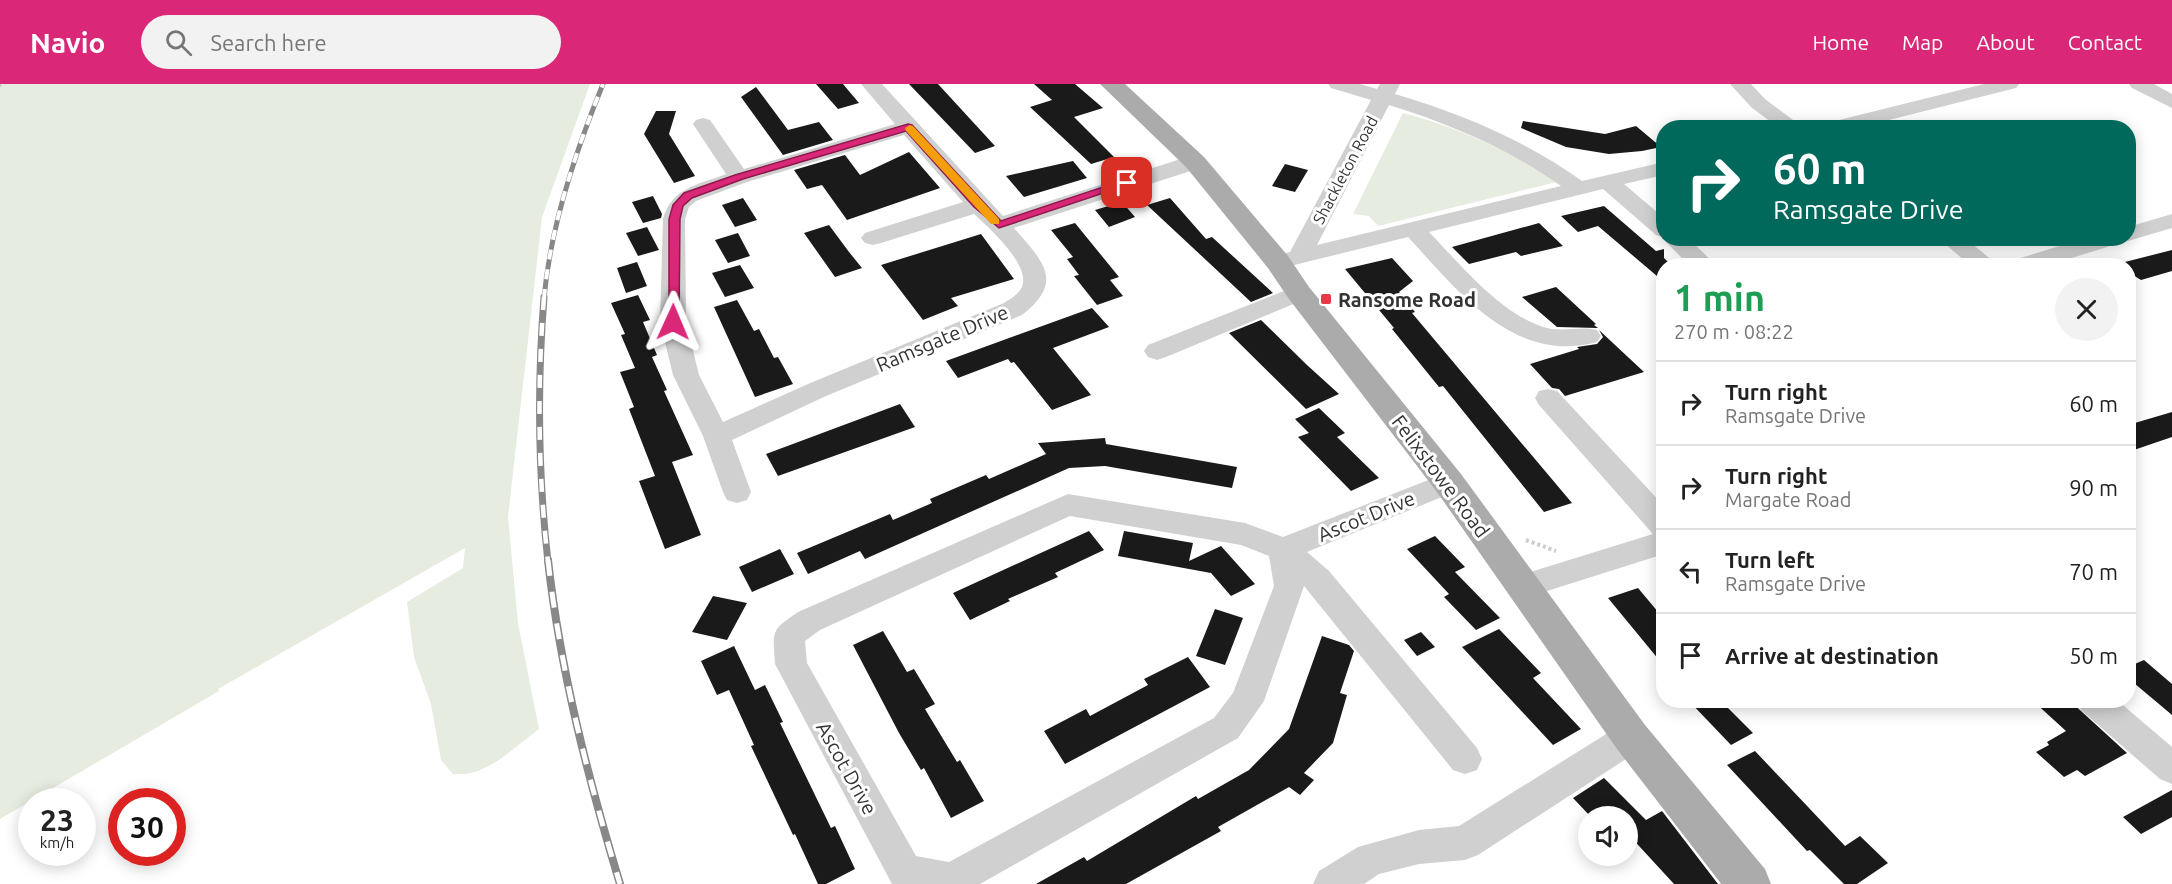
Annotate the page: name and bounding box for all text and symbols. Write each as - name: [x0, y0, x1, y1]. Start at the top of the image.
- search box: [141, 15, 561, 69]
- icon: search: [162, 26, 195, 59]
- text: Navio: [30, 27, 105, 58]
- text: Search here: [210, 30, 327, 55]
- text: Home: [1812, 30, 1869, 54]
- text: Map: [1902, 30, 1943, 54]
- text: About: [1976, 30, 2035, 54]
- text: Contact: [2068, 30, 2142, 54]
- street label: Shackleton Road: [1309, 113, 1381, 227]
- icon: right: [1674, 144, 1752, 222]
- text: 60 m: [1773, 145, 1867, 192]
- pin: [1101, 157, 1152, 208]
- icon: arrive: [1110, 166, 1143, 199]
- text: Ramsgate Drive: [1773, 194, 1964, 224]
- text: 1 min: [1674, 277, 1765, 318]
- button: close: [2055, 278, 2118, 341]
- place label: Ransome Road: [1338, 288, 1476, 311]
- position arrow: [641, 290, 705, 354]
- marker: Ransome Road: [1319, 292, 1333, 306]
- street label: Ramsgate Drive: [873, 300, 1011, 376]
- text: 270 m · 08:22: [1674, 320, 1794, 343]
- text: Turn right: [1725, 379, 1827, 404]
- icon: right: [1674, 387, 1707, 420]
- text: 60 m: [2069, 391, 2118, 416]
- text: Ramsgate Drive: [1725, 404, 1866, 427]
- street label: Felixstowe Road: [1388, 410, 1494, 542]
- text: Turn right: [1725, 463, 1827, 488]
- icon: right: [1674, 471, 1707, 504]
- text: 90 m: [2069, 475, 2118, 500]
- street label: Ascot Drive: [1314, 486, 1418, 546]
- text: Margate Road: [1725, 488, 1852, 511]
- text: Turn left: [1725, 547, 1815, 572]
- icon: left: [1674, 555, 1707, 588]
- text: 70 m: [2069, 559, 2118, 584]
- text: Ramsgate Drive: [1725, 572, 1866, 595]
- icon: arrive: [1674, 639, 1707, 672]
- text: Arrive at destination: [1725, 643, 1939, 668]
- text: 50 m: [2069, 643, 2118, 668]
- street label: Ascot Drive: [812, 718, 882, 818]
- speed limit sign: 30: [108, 788, 186, 866]
- text: 23: [40, 803, 74, 837]
- map controls: [1578, 806, 1638, 866]
- button: sound: [1578, 806, 1638, 866]
- text: km/h: [40, 834, 74, 851]

